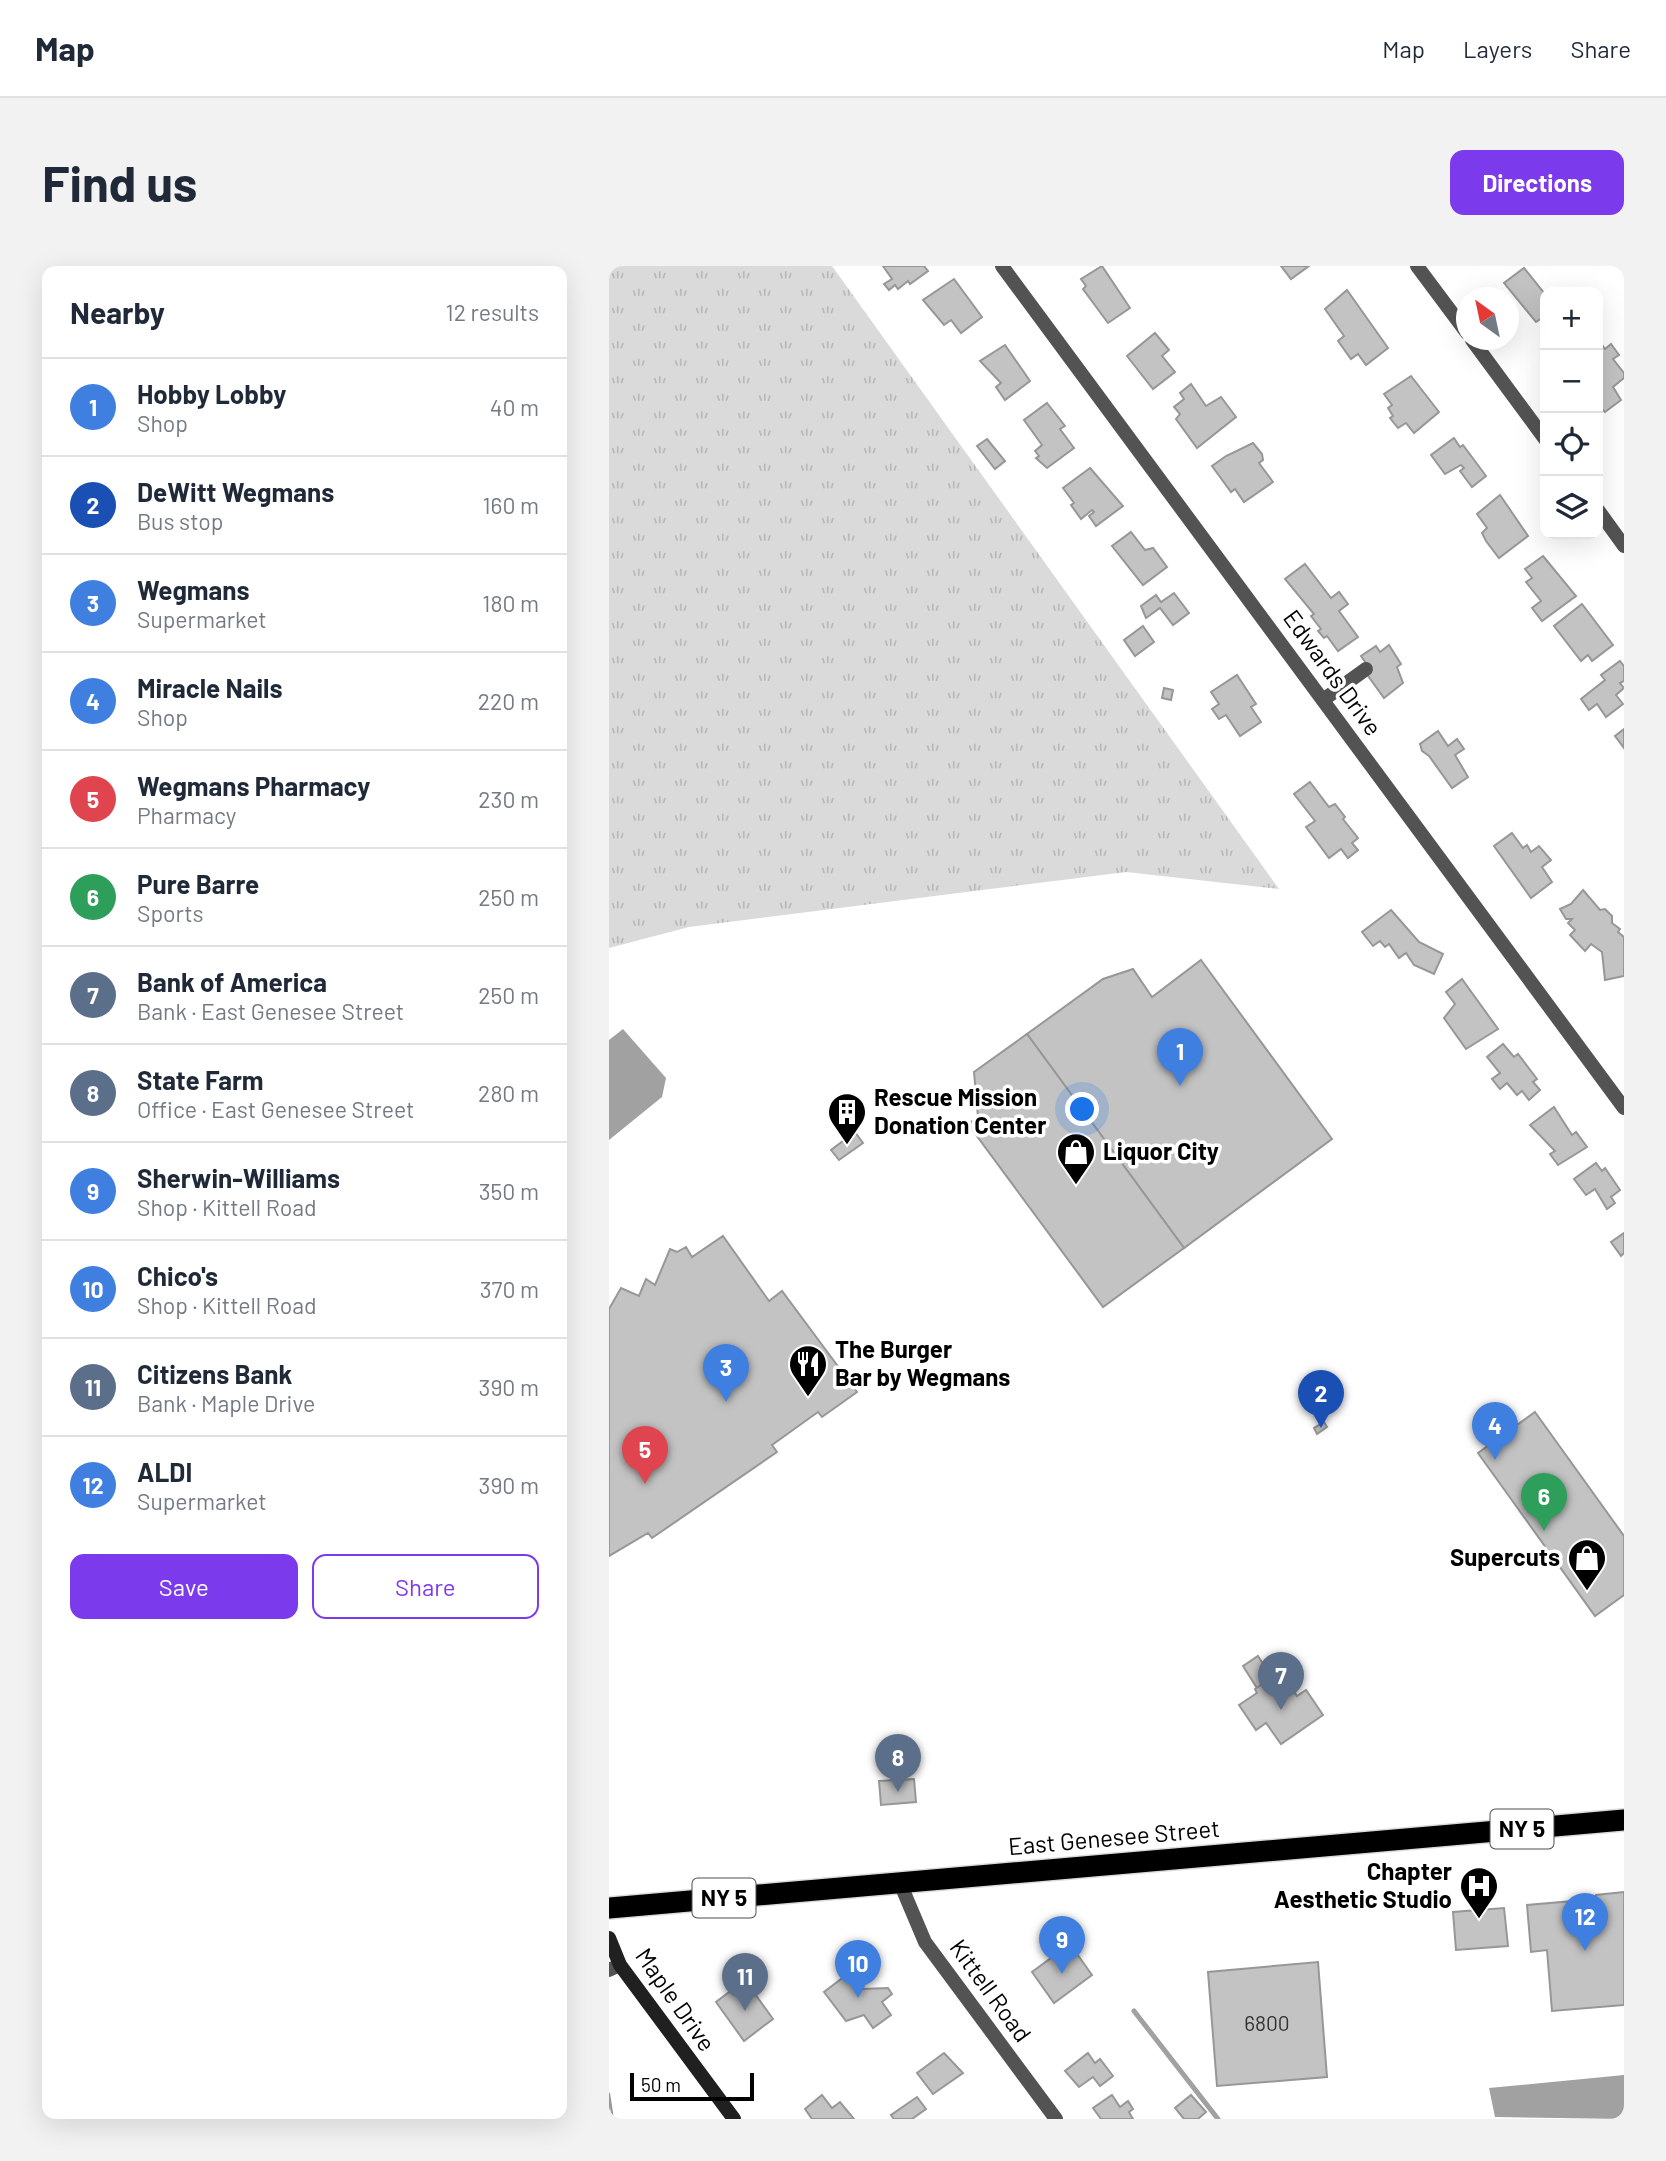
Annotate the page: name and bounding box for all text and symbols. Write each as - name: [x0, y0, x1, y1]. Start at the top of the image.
- text: Map: [35, 28, 95, 68]
- text: Map: [1382, 34, 1425, 63]
- text: Layers: [1463, 34, 1532, 63]
- text: Share: [1570, 34, 1631, 63]
- button: Directions: [1450, 150, 1624, 215]
- text: Find us: [42, 153, 197, 212]
- north arrow: [1456, 287, 1519, 350]
- map controls: [1540, 287, 1603, 539]
- button: +: [1540, 287, 1603, 350]
- text: Nearby: [70, 294, 165, 330]
- text: 12 results: [446, 298, 539, 326]
- button: −: [1540, 350, 1603, 413]
- text: Hobby Lobby: [137, 378, 286, 409]
- text: 1: [89, 393, 97, 421]
- text: 40 m: [490, 393, 539, 421]
- text: Shop: [137, 409, 188, 437]
- button: locate: [1540, 413, 1603, 476]
- text: DeWitt Wegmans: [137, 476, 334, 507]
- button: layers: [1540, 476, 1603, 539]
- text: 2: [87, 491, 99, 519]
- text: 160 m: [482, 491, 539, 519]
- text: Bus stop: [137, 507, 223, 535]
- text: Wegmans: [137, 574, 250, 605]
- text: 3: [87, 589, 99, 617]
- text: 180 m: [482, 589, 539, 617]
- street label: Edwards Drive: [1278, 604, 1389, 741]
- text: Supermarket: [137, 605, 267, 633]
- text: Miracle Nails: [137, 672, 283, 703]
- text: 4: [86, 687, 100, 715]
- text: 220 m: [478, 687, 539, 715]
- text: Shop: [137, 703, 188, 731]
- text: Wegmans Pharmacy: [137, 770, 370, 801]
- text: 5: [87, 785, 99, 813]
- text: 230 m: [478, 785, 539, 813]
- text: Pharmacy: [137, 801, 236, 829]
- text: Pure Barre: [137, 868, 259, 899]
- text: 6: [87, 883, 99, 911]
- text: 250 m: [478, 883, 539, 911]
- text: Sports: [137, 899, 204, 927]
- text: Bank of America: [137, 966, 327, 997]
- text: 7: [87, 981, 99, 1009]
- text: 250 m: [478, 981, 539, 1009]
- text: Bank · East Genesee Street: [137, 997, 404, 1025]
- pin: 1: [1157, 1028, 1203, 1086]
- text: State Farm: [137, 1064, 264, 1095]
- text: 8: [87, 1079, 99, 1107]
- text: 280 m: [478, 1079, 539, 1107]
- place label: Rescue Mission Donation Center: [874, 1082, 1046, 1139]
- building icon: Rescue Mission Donation Center: [826, 1091, 868, 1146]
- your location: [1065, 1092, 1099, 1126]
- text: Office · East Genesee Street: [137, 1095, 414, 1123]
- shop icon: Liquor City: [1055, 1131, 1097, 1186]
- place label: Liquor City: [1103, 1136, 1219, 1165]
- text: Sherwin-Williams: [137, 1162, 340, 1193]
- text: 9: [87, 1177, 99, 1205]
- text: 350 m: [479, 1177, 539, 1205]
- text: Shop · Kittell Road: [137, 1193, 317, 1221]
- text: Chico's: [137, 1260, 218, 1291]
- text: 10: [82, 1275, 104, 1303]
- text: 370 m: [480, 1275, 539, 1303]
- text: Shop · Kittell Road: [137, 1291, 317, 1319]
- place label: The Burger Bar by Wegmans: [835, 1334, 1010, 1391]
- restaurant icon: The Burger Bar by Wegmans: [787, 1343, 829, 1398]
- pin: 3: [703, 1344, 749, 1402]
- text: Citizens Bank: [137, 1358, 292, 1389]
- pin: 2: [1298, 1370, 1344, 1428]
- text: 11: [85, 1373, 101, 1401]
- text: 390 m: [479, 1373, 539, 1401]
- text: Bank · Maple Drive: [137, 1389, 315, 1417]
- pin: 4: [1472, 1402, 1518, 1460]
- pin: 5: [622, 1426, 668, 1484]
- text: ALDI: [137, 1456, 192, 1487]
- text: 12: [82, 1471, 104, 1499]
- text: 390 m: [479, 1471, 539, 1499]
- pin: 6: [1521, 1473, 1567, 1531]
- text: Supermarket: [137, 1487, 267, 1515]
- shop icon: Supercuts: [1566, 1537, 1608, 1592]
- place label: Supercuts: [1450, 1542, 1560, 1571]
- button: Save: [70, 1554, 298, 1619]
- button: Share: [312, 1554, 539, 1619]
- pin: 7: [1258, 1652, 1304, 1710]
- pin: 8: [875, 1734, 921, 1792]
- road number: NY 5: [1490, 1810, 1553, 1848]
- street label: East Genesee Street: [1007, 1813, 1221, 1860]
- place label: Chapter Aesthetic Studio: [1274, 1856, 1452, 1913]
- hospital icon: Chapter Aesthetic Studio: [1458, 1865, 1500, 1920]
- road number: NY 5: [692, 1878, 755, 1918]
- pin: 12: [1562, 1893, 1608, 1951]
- pin: 9: [1039, 1916, 1085, 1974]
- street label: Kittell Road: [944, 1933, 1038, 2047]
- pin: 10: [835, 1940, 881, 1998]
- street label: Maple Drive: [630, 1942, 722, 2056]
- pin: 11: [722, 1953, 768, 2011]
- house number: 6800: [1244, 2010, 1290, 2035]
- scale bar: [630, 2070, 754, 2102]
- text: 50 m: [641, 2073, 681, 2096]

